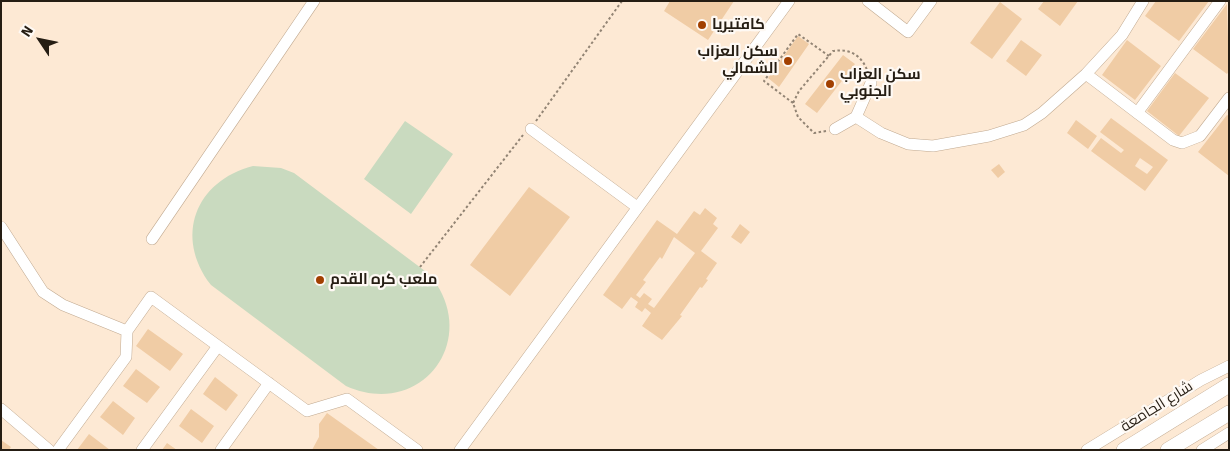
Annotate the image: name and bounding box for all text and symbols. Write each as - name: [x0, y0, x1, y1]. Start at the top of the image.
- north arrow: [15, 15, 65, 65]
- place label: کافتیریا: [712, 16, 765, 34]
- marker: کافتیریا: [696, 19, 708, 31]
- text: N: [17, 23, 37, 40]
- place label: سكن العزاب الشمالي: [697, 43, 778, 78]
- marker: سكن العزاب الشمالي: [782, 55, 794, 67]
- place label: سكن العزاب الجنوبي: [840, 66, 921, 101]
- marker: سكن العزاب الجنوبي: [824, 78, 836, 90]
- place label: ملعب كره القدم: [330, 271, 437, 289]
- marker: ملعب كره القدم: [314, 274, 326, 286]
- street label: شارع الجامعة: [1118, 378, 1196, 436]

